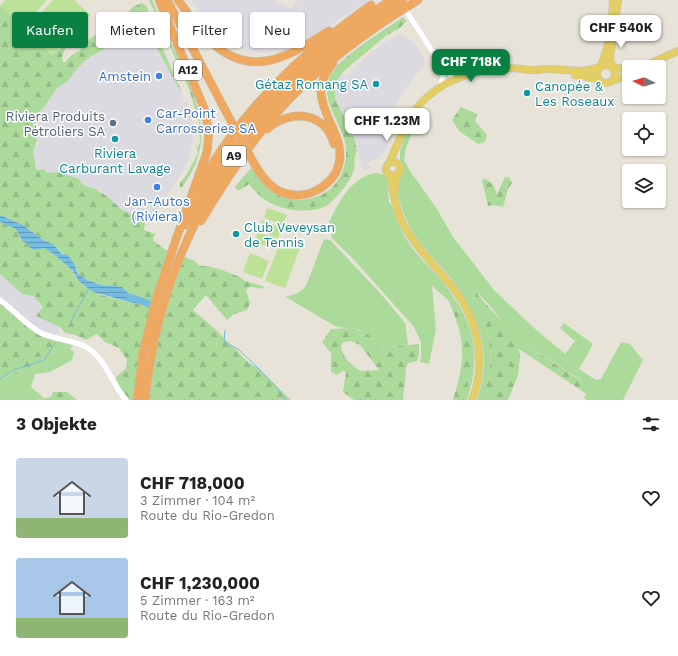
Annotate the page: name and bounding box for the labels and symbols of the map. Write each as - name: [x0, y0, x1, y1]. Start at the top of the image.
- pin: CHF 540K: [580, 15, 662, 49]
- pin: CHF 718K: [430, 49, 512, 83]
- road number: A12: [174, 60, 202, 80]
- north arrow: [622, 60, 666, 104]
- place label: Amstein: [99, 69, 151, 84]
- marker: Amstein: [154, 71, 164, 81]
- place label: Gétaz Romang SA: [255, 77, 368, 92]
- marker: Gétaz Romang SA: [371, 79, 381, 89]
- place label: Canopée & Les Roseaux: [535, 79, 614, 109]
- marker: Canopée & Les Roseaux: [522, 88, 532, 98]
- place label: Car-Point Carrosseries SA: [156, 106, 256, 136]
- pin: CHF 1.23M: [341, 108, 433, 142]
- place label: Riviera Produits Pétroliers SA: [6, 109, 105, 139]
- marker: Car-Point Carrosseries SA: [143, 115, 153, 125]
- marker: Riviera Produits Pétroliers SA: [108, 118, 118, 128]
- marker: Riviera Carburant Lavage: [110, 134, 120, 144]
- place label: Riviera Carburant Lavage: [59, 146, 171, 176]
- road number: A9: [222, 146, 246, 166]
- marker: Jan-Autos (Riviera): [152, 182, 162, 192]
- place label: Jan-Autos (Riviera): [124, 194, 190, 224]
- place label: Club Veveysan de Tennis: [244, 220, 335, 250]
- marker: Club Veveysan de Tennis: [231, 229, 241, 239]

